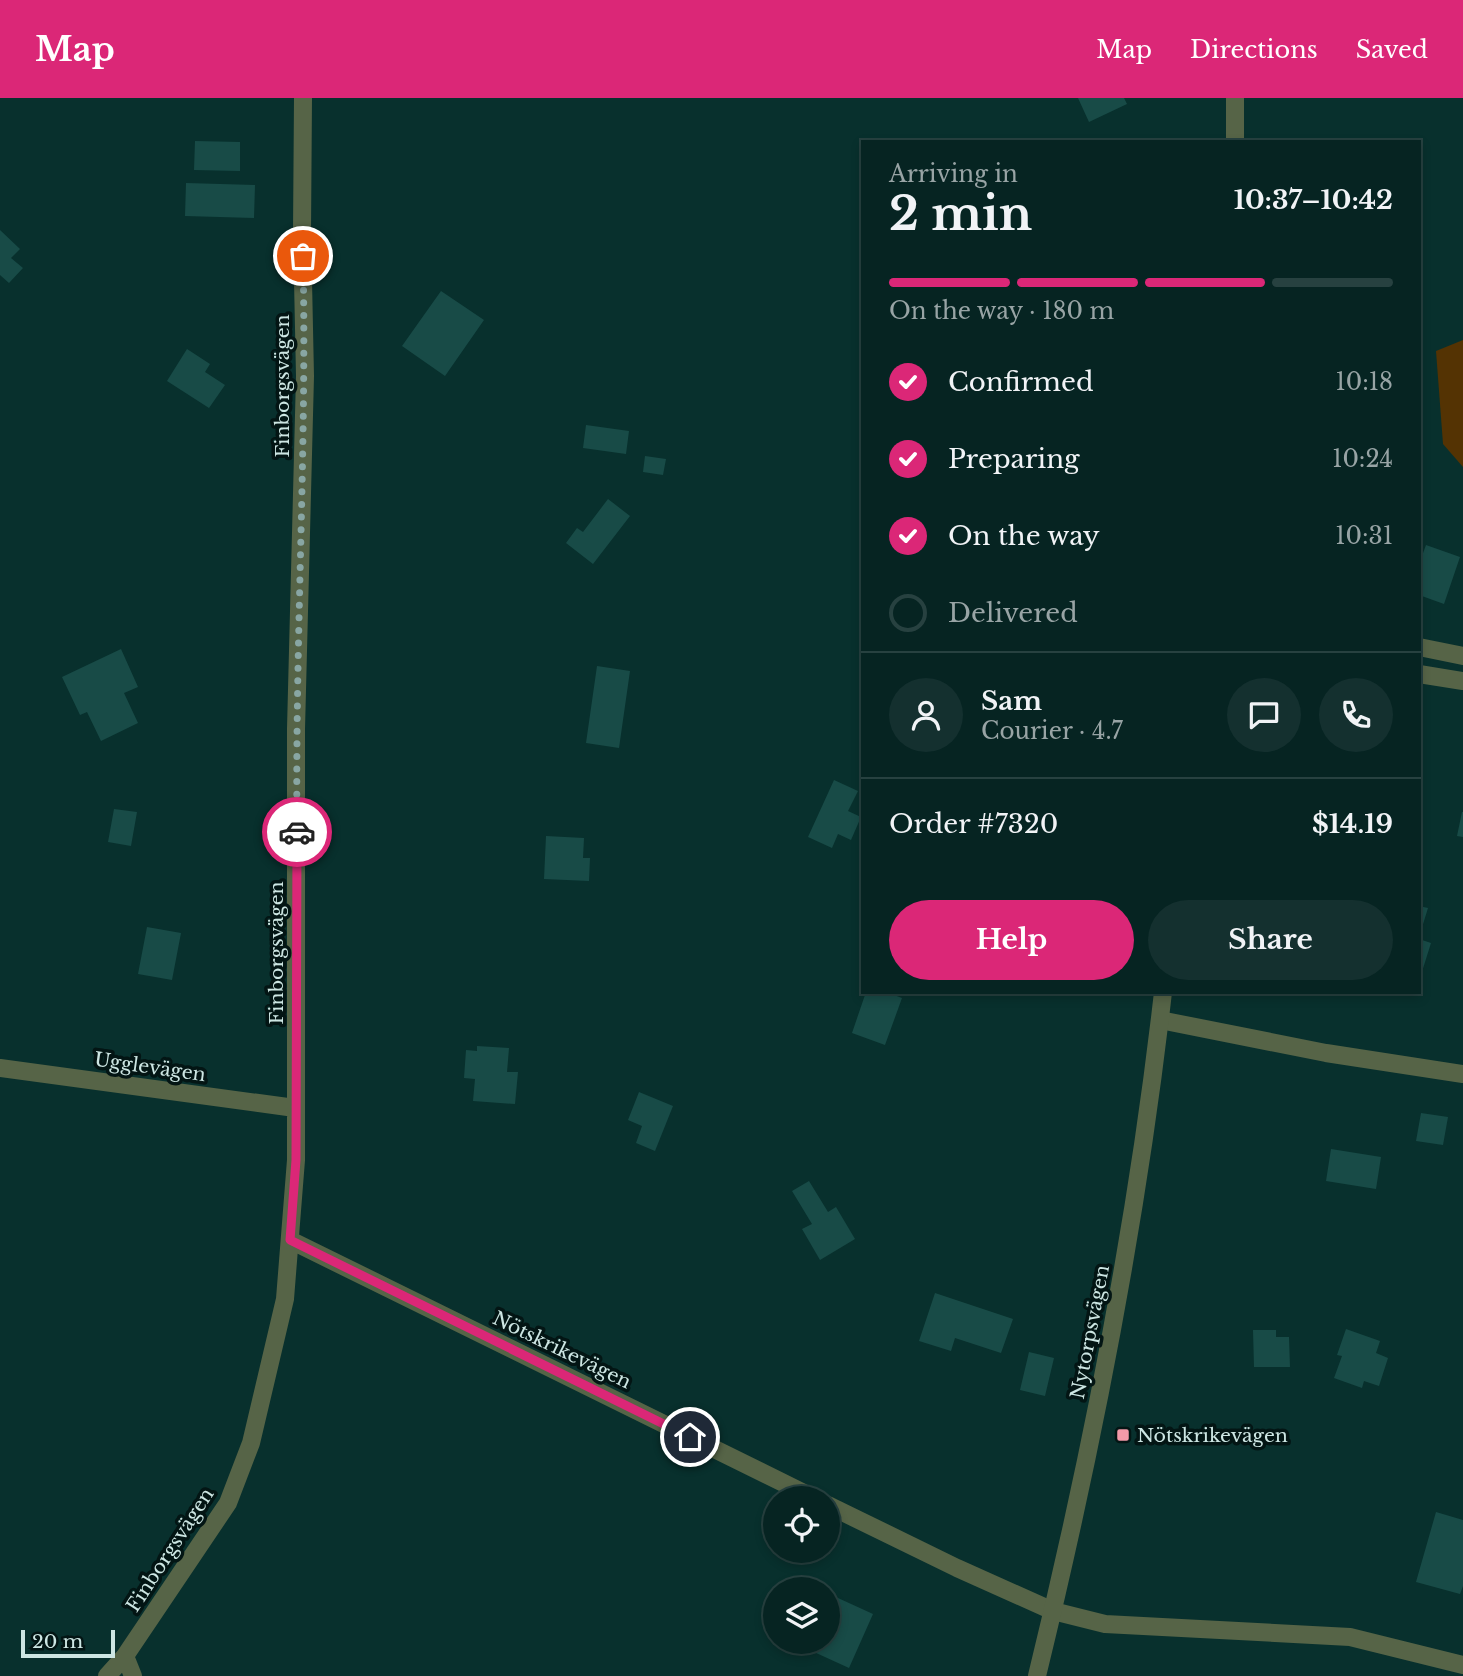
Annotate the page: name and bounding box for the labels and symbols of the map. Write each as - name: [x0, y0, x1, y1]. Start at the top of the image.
- pin: [273, 226, 333, 286]
- street label: Finborgsvägen: [271, 314, 294, 458]
- courier: [262, 797, 332, 867]
- street label: Finborgsvägen: [265, 881, 288, 1025]
- street label: Ugglevägen: [93, 1048, 207, 1086]
- street label: Nytorpsvägen: [1066, 1263, 1114, 1401]
- street label: Nötskrikevägen: [489, 1307, 635, 1393]
- pin: [660, 1407, 720, 1467]
- place label: Nötskrikevägen: [1137, 1424, 1288, 1447]
- marker: Nötskrikevägen: [1115, 1427, 1131, 1443]
- street label: Finborgsvägen: [121, 1484, 219, 1616]
- scale bar: [21, 1627, 116, 1659]

